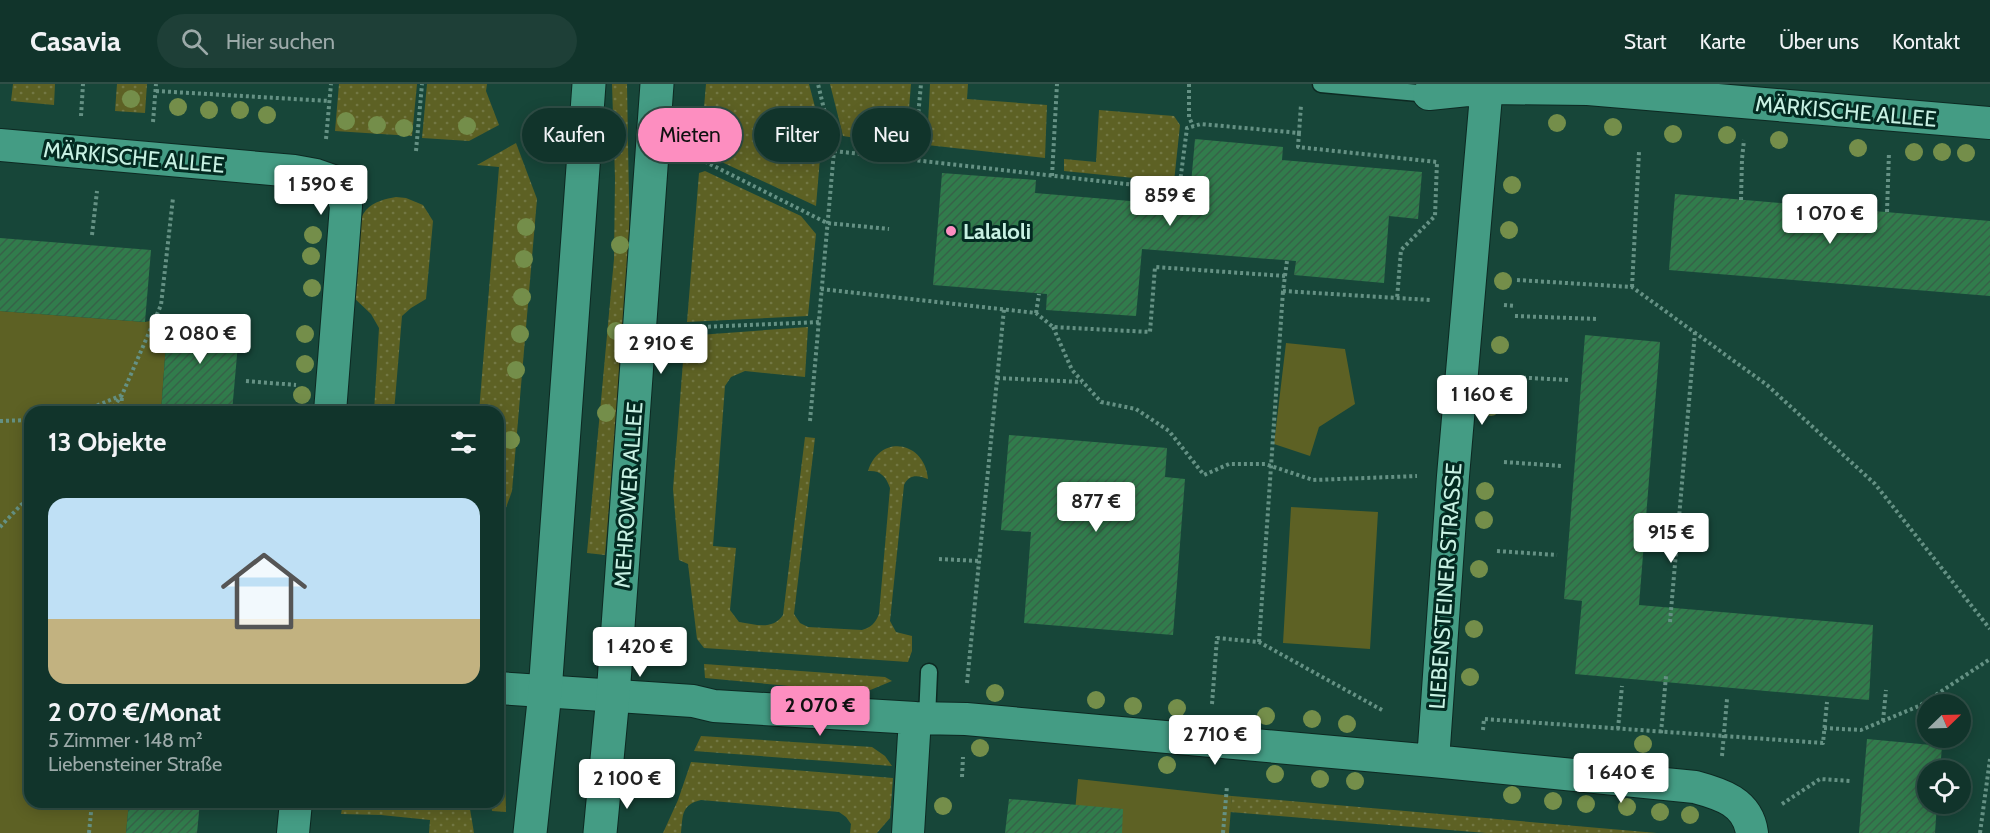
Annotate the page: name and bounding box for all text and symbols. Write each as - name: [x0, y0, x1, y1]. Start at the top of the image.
- search box: [157, 14, 577, 68]
- text: Casavia: [30, 24, 121, 58]
- icon: search: [178, 25, 211, 58]
- text: Hier suchen: [226, 28, 335, 55]
- text: Start: [1624, 29, 1667, 54]
- text: Karte: [1700, 29, 1746, 54]
- text: Über uns: [1779, 29, 1859, 54]
- text: Kontakt: [1892, 29, 1960, 54]
- street label: MÄRKISCHE ALLEE: [1754, 90, 1938, 133]
- chip: Kaufen: [522, 108, 626, 162]
- chip: Mieten: [638, 108, 742, 162]
- chip: Filter: [754, 108, 840, 162]
- chip: Neu: [852, 108, 931, 162]
- street label: MÄRKISCHE ALLEE: [42, 136, 226, 179]
- pin: 1 590 €: [266, 165, 376, 216]
- text: 1 590 €: [288, 172, 354, 196]
- pin: 859 €: [1128, 176, 1212, 227]
- text: 859 €: [1144, 183, 1196, 207]
- pin: 1 070 €: [1775, 194, 1885, 245]
- text: 1 070 €: [1796, 201, 1864, 225]
- place label: Lalaloli: [963, 218, 1031, 245]
- marker: Lalaloli: [944, 224, 958, 238]
- pin: 2 080 €: [145, 314, 255, 365]
- text: 2 080 €: [164, 321, 236, 345]
- pin: 2 910 €: [606, 324, 716, 375]
- text: 2 910 €: [628, 331, 694, 355]
- pin: 1 160 €: [1427, 375, 1537, 426]
- text: 1 160 €: [1451, 382, 1513, 406]
- street label: MEHROWER ALLEE: [609, 401, 648, 589]
- text: 13 Objekte: [48, 426, 166, 458]
- icon: filters: [447, 426, 480, 459]
- street label: LIEBENSTEINER STRASSE: [1423, 462, 1468, 710]
- pin: 877 €: [1054, 482, 1138, 533]
- text: 877 €: [1071, 489, 1121, 513]
- pin: 915 €: [1629, 513, 1713, 564]
- text: 915 €: [1648, 520, 1694, 544]
- icon: home: [210, 537, 318, 645]
- pin: 1 420 €: [585, 627, 695, 678]
- text: 1 420 €: [607, 634, 673, 658]
- pin: 2 070 €: [765, 686, 875, 737]
- text: 2 070 €: [785, 693, 855, 717]
- north arrow: [1917, 694, 1971, 748]
- map controls: [1917, 694, 1971, 814]
- text: 2 070 €/Monat: [48, 696, 221, 728]
- pin: 2 710 €: [1160, 715, 1270, 766]
- text: 2 710 €: [1183, 722, 1247, 746]
- text: 5 Zimmer · 148 m²: [48, 728, 203, 752]
- text: Liebensteiner Straße: [48, 752, 222, 776]
- pin: 1 640 €: [1566, 753, 1676, 804]
- pin: 2 100 €: [572, 759, 682, 810]
- text: 1 640 €: [1588, 760, 1654, 784]
- button: locate: [1917, 760, 1971, 814]
- text: 2 100 €: [593, 766, 661, 790]

